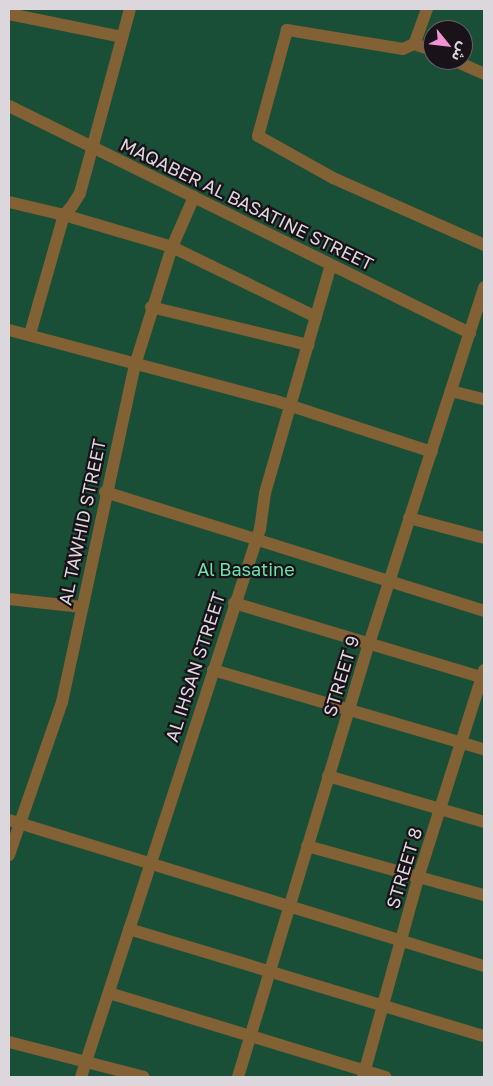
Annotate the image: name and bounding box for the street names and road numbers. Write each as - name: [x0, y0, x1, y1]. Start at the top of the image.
- street label: MAQABER AL BASATINE STREET: [117, 133, 377, 275]
- street label: AL TAWHID STREET: [54, 437, 110, 607]
- street label: AL IHSAN STREET: [161, 590, 229, 744]
- street label: STREET 9: [318, 633, 364, 719]
- street label: STREET 8: [381, 825, 427, 911]

